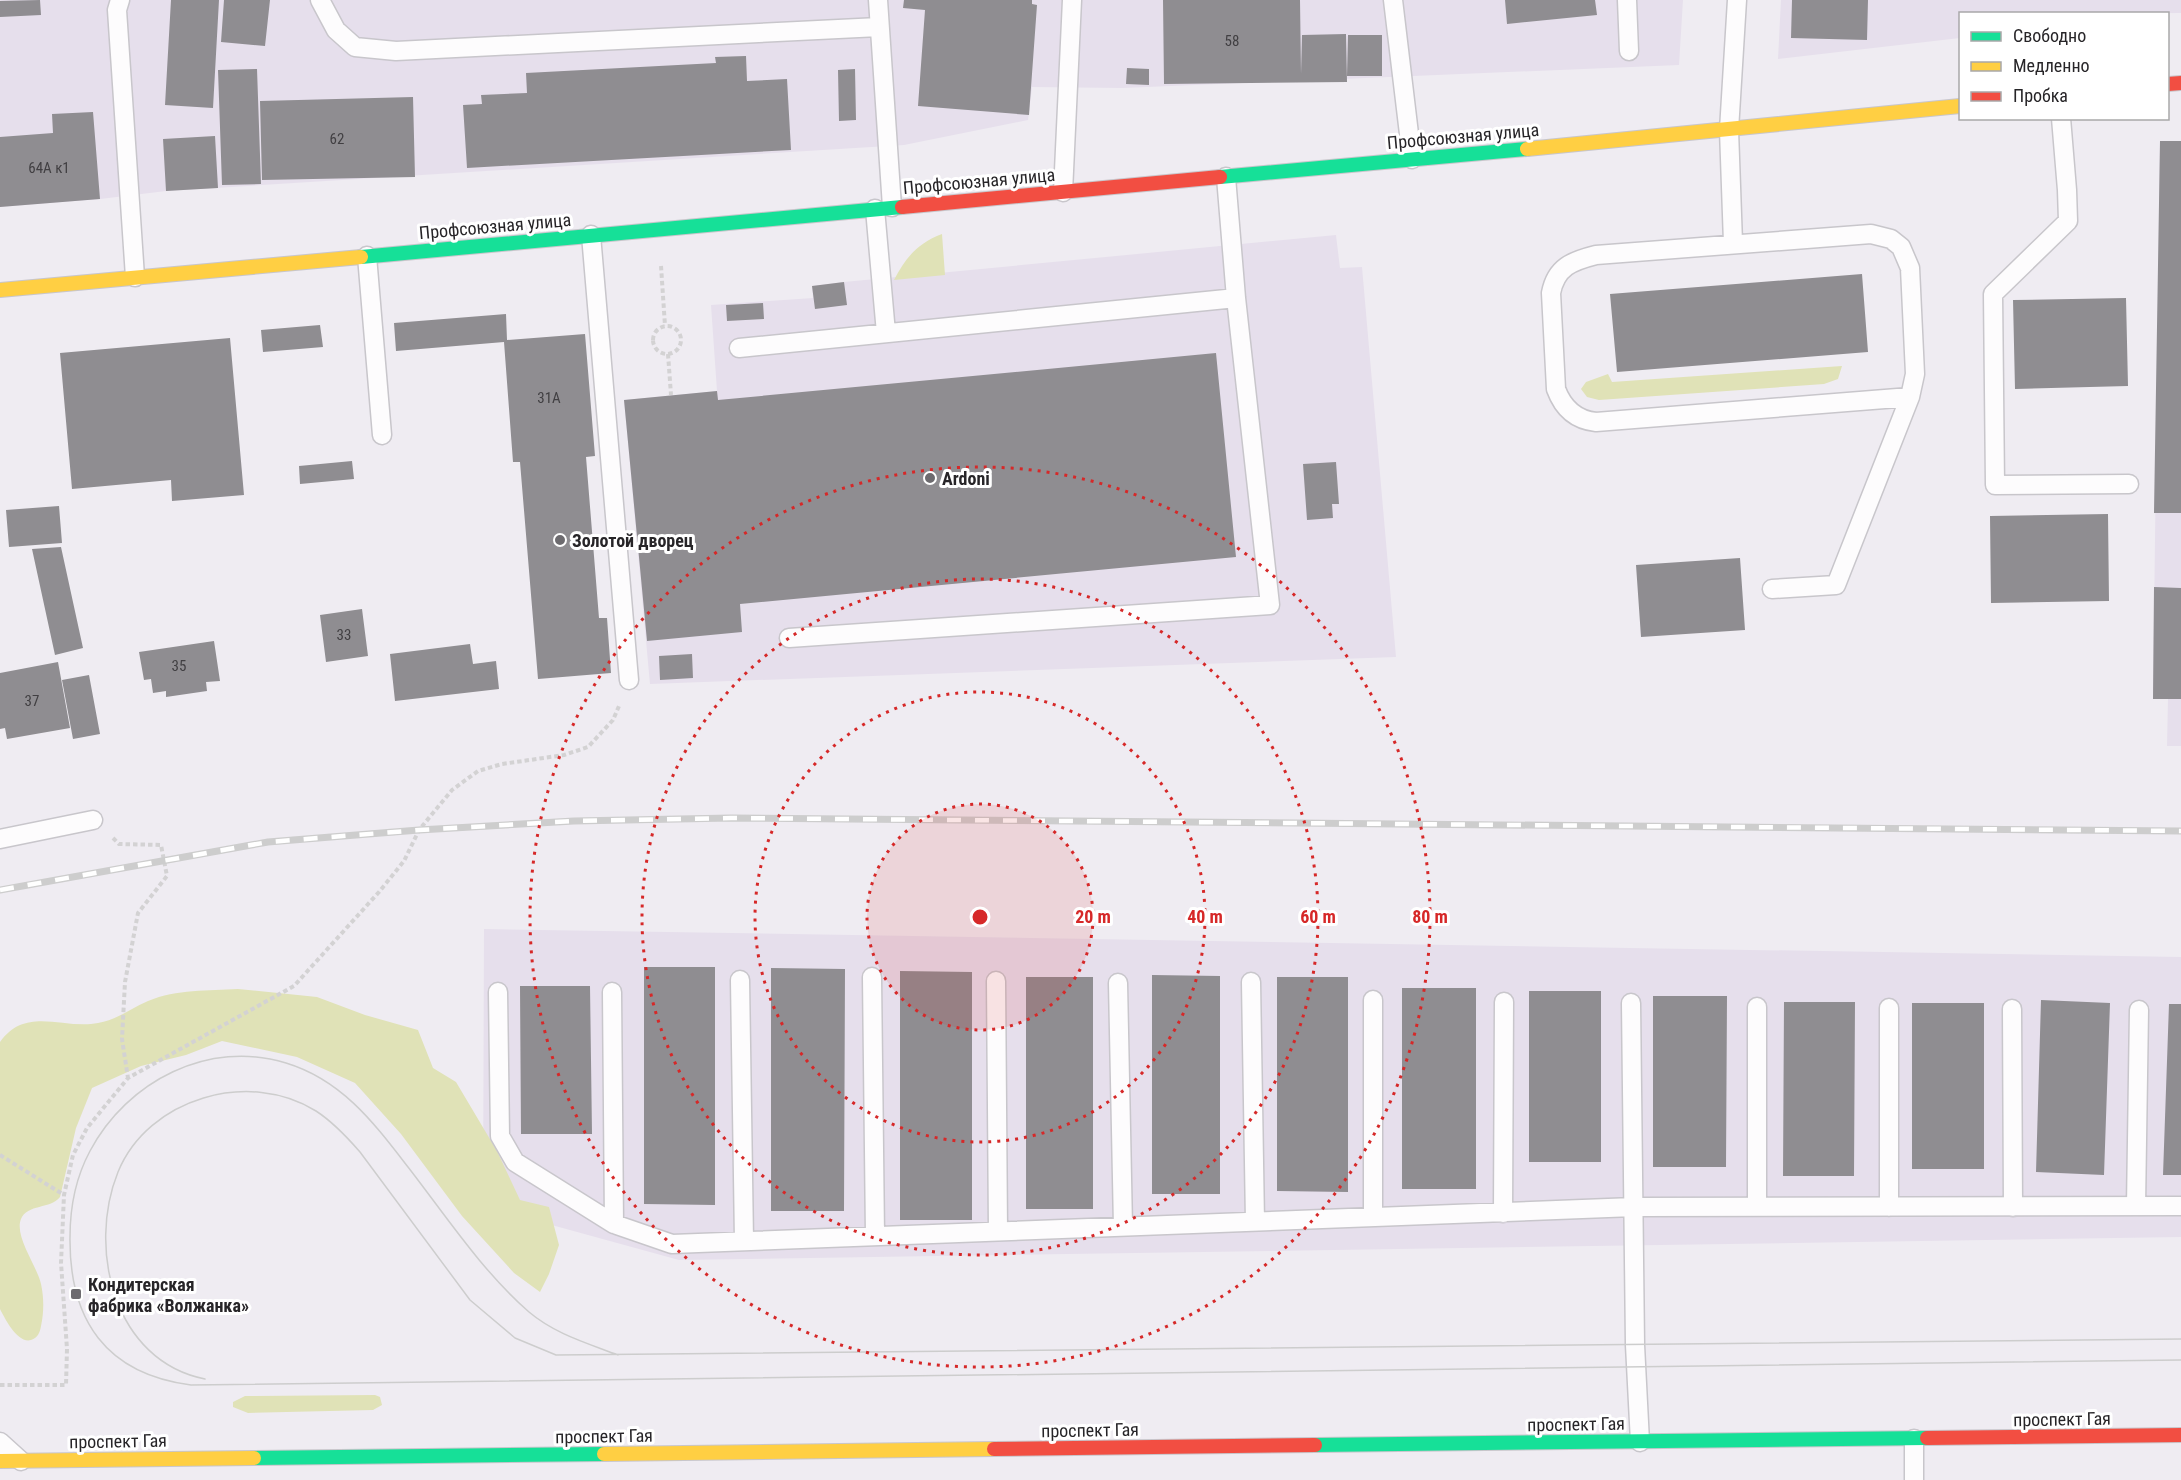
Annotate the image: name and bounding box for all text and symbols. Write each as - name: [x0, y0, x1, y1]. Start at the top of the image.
- legend: [1959, 12, 2169, 120]
- text: Свободно: [2013, 25, 2086, 46]
- house number: 58: [1225, 32, 1239, 50]
- text: Медленно: [2013, 55, 2090, 76]
- text: Пробка: [2013, 85, 2068, 106]
- street label: Профсоюзная улица: [1386, 119, 1540, 153]
- house number: 62: [330, 130, 344, 148]
- house number: 64А к1: [28, 159, 70, 177]
- street label: Профсоюзная улица: [902, 164, 1056, 198]
- street label: Профсоюзная улица: [418, 209, 572, 243]
- house number: 31А: [537, 389, 561, 407]
- place label: Ardoni: [942, 468, 990, 489]
- marker: Ardoni: [923, 471, 937, 485]
- place label: Золотой дворец: [572, 530, 694, 551]
- marker: Золотой дворец: [553, 533, 567, 547]
- house number: 33: [337, 626, 351, 644]
- house number: 35: [172, 657, 186, 675]
- house number: 37: [25, 692, 39, 710]
- text: 20 m: [1075, 906, 1111, 927]
- text: 40 m: [1187, 906, 1223, 927]
- text: 60 m: [1300, 906, 1336, 927]
- text: 80 m: [1412, 906, 1448, 927]
- centre of rings: [970, 907, 990, 927]
- place label: Кондитерская фабрика «Волжанка»: [88, 1274, 249, 1316]
- marker: Кондитерская фабрика «Волжанка»: [69, 1287, 83, 1301]
- street label: проспект Гая: [2013, 1408, 2111, 1430]
- street label: проспект Гая: [1527, 1413, 1625, 1435]
- street label: проспект Гая: [1041, 1419, 1139, 1441]
- street label: проспект Гая: [555, 1425, 653, 1447]
- street label: проспект Гая: [69, 1430, 167, 1452]

